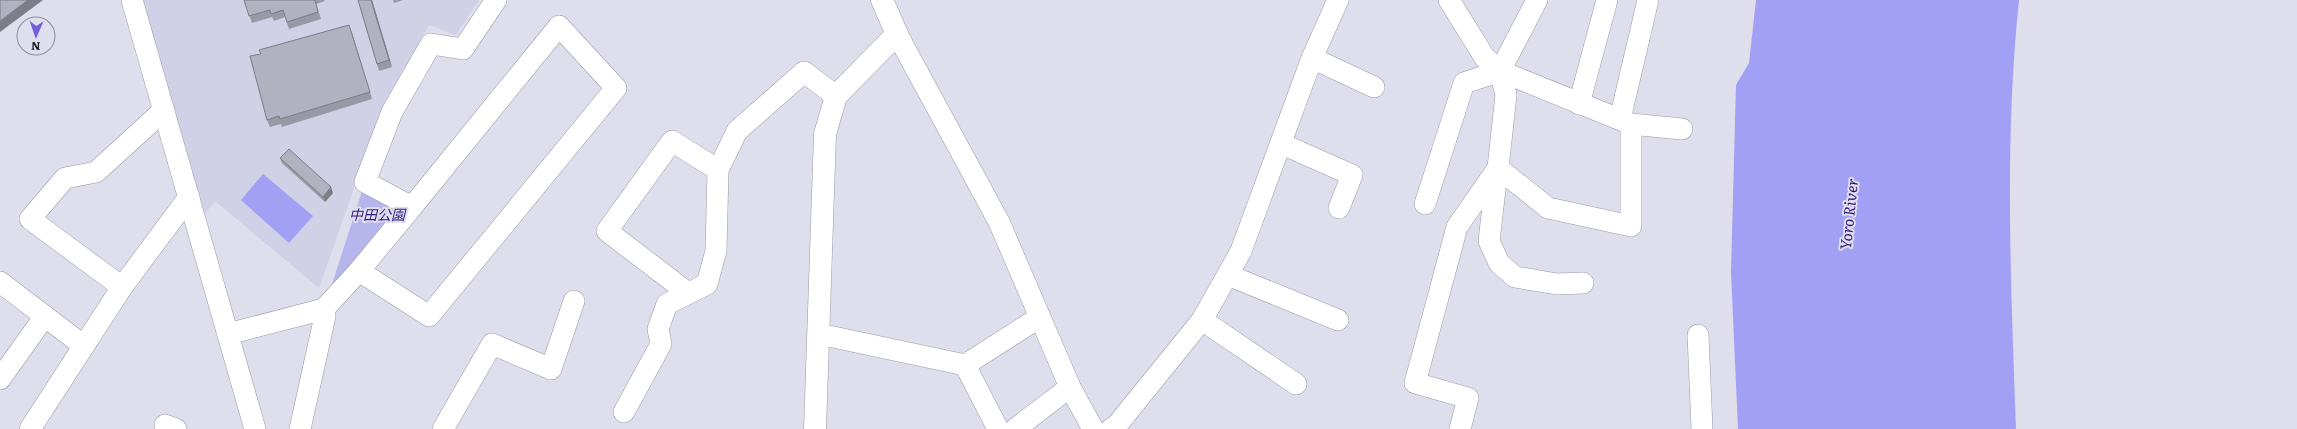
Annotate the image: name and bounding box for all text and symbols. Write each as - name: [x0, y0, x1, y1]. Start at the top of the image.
- north arrow: [16, 16, 56, 56]
- text: N: [31, 39, 41, 55]
- water label: Yoro River: [1833, 177, 1863, 251]
- park label: 中田公園: [349, 204, 407, 224]

